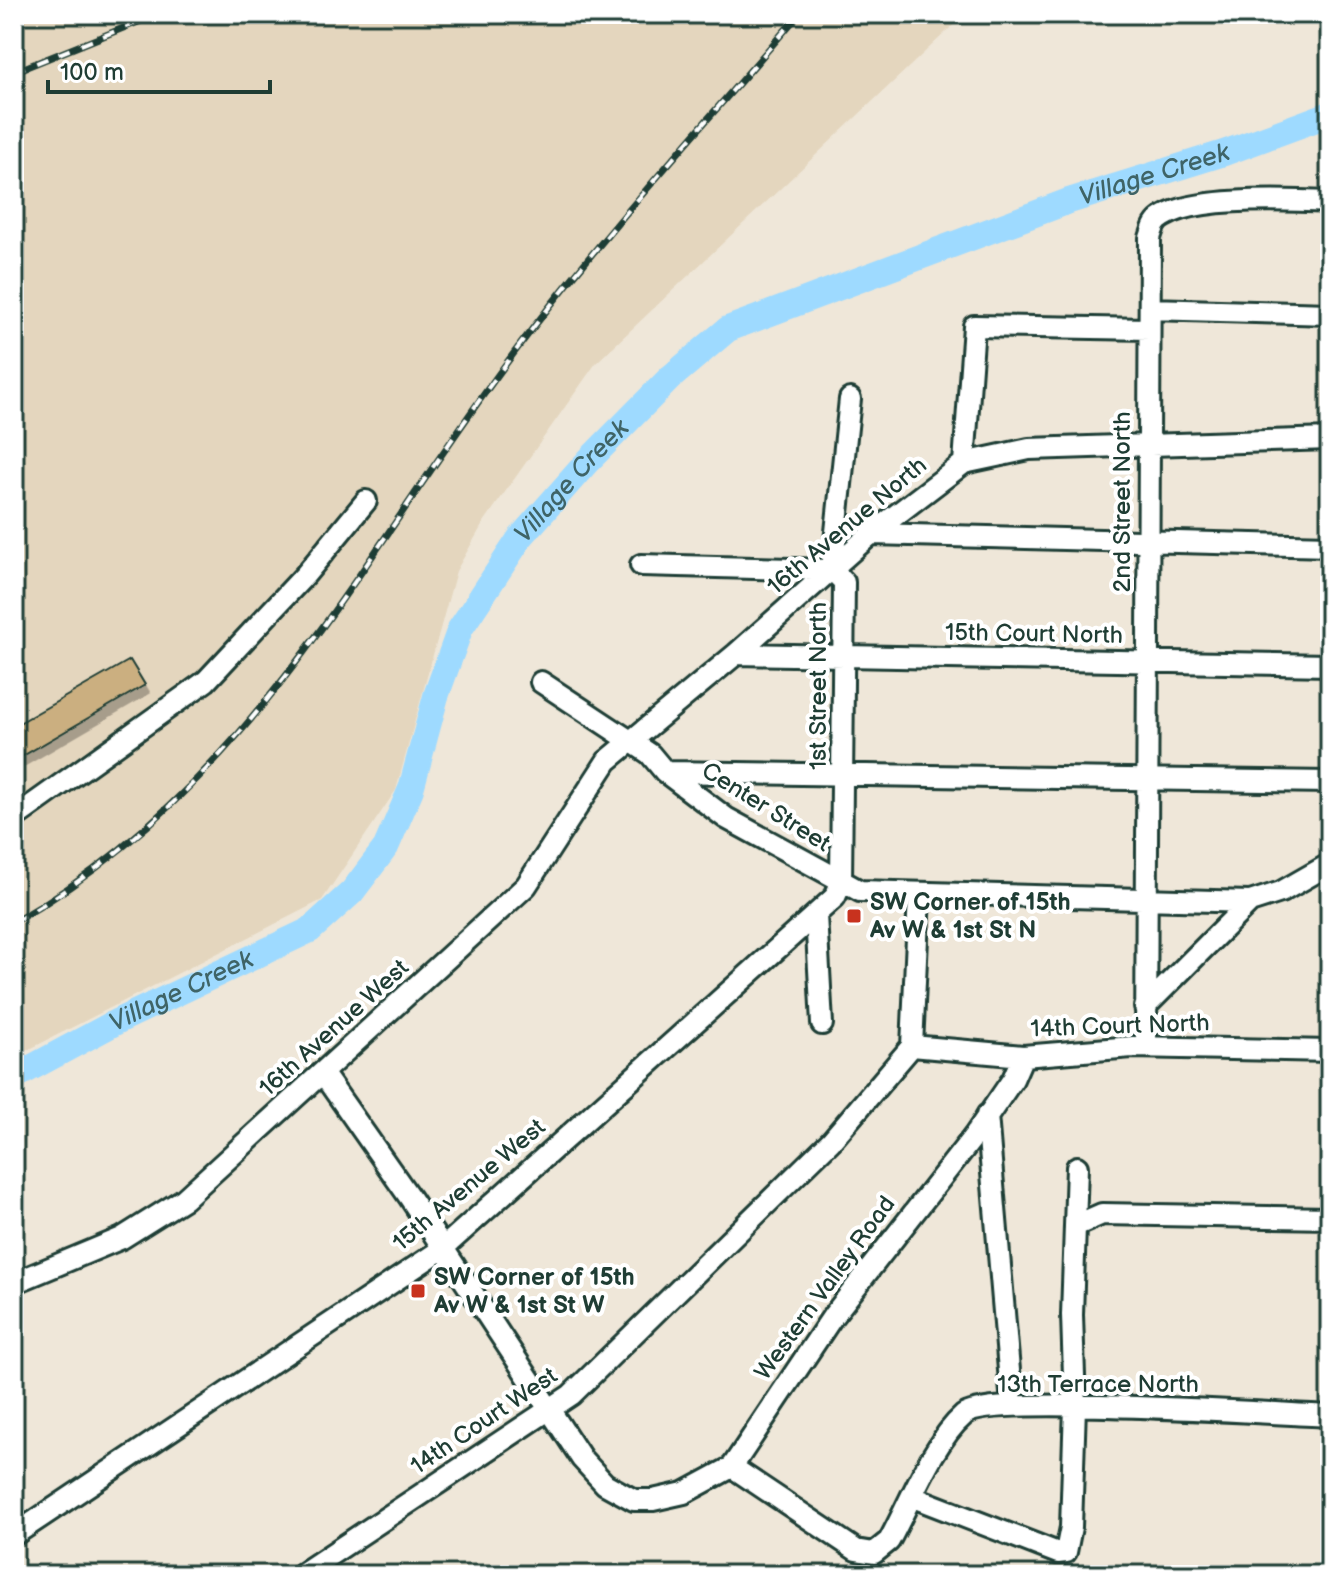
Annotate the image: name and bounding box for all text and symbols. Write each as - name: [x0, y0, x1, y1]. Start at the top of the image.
- scale bar: [48, 44, 270, 94]
- text: 100 m: [60, 58, 124, 87]
- water label: Village Creek: [1075, 136, 1234, 212]
- street label: 2nd Street North: [1108, 411, 1137, 593]
- water label: Village Creek: [508, 412, 636, 549]
- street label: 16th Avenue North: [761, 451, 933, 601]
- street label: 1st Street North: [804, 602, 833, 770]
- street label: 15th Court North: [945, 618, 1123, 650]
- street label: Center Street: [696, 756, 836, 858]
- place label: SW Corner of 15th Av W & 1st St N: [869, 888, 1071, 945]
- marker: SW Corner of 15th Av W & 1st St N: [845, 907, 863, 925]
- water label: Village Creek: [104, 943, 259, 1038]
- street label: 16th Avenue West: [253, 953, 415, 1103]
- street label: 14th Court North: [1030, 1008, 1210, 1044]
- street label: 15th Avenue West: [387, 1112, 552, 1257]
- street label: Western Valley Road: [749, 1190, 901, 1386]
- place label: SW Corner of 15th Av W & 1st St W: [433, 1263, 635, 1320]
- marker: SW Corner of 15th Av W & 1st St W: [409, 1282, 427, 1300]
- street label: 14th Court West: [405, 1361, 563, 1481]
- street label: 13th Terrace North: [997, 1370, 1199, 1399]

